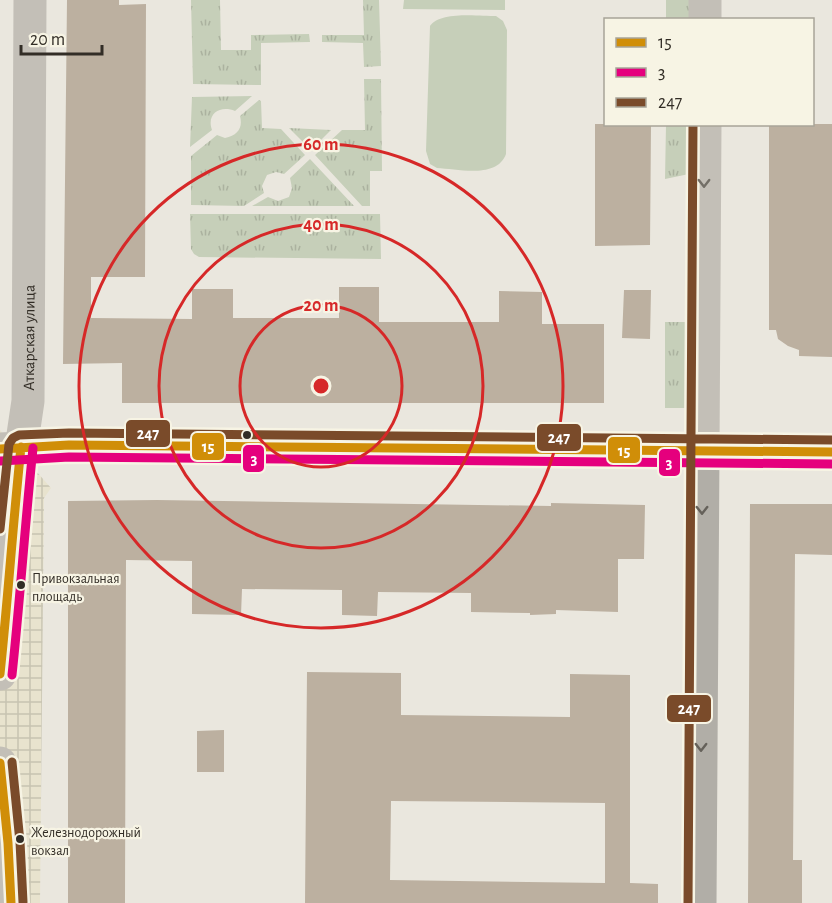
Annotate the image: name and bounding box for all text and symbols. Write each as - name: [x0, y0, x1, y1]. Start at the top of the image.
- scale bar: [21, 18, 102, 56]
- legend: [604, 18, 814, 126]
- text: 20 m: [30, 31, 65, 49]
- text: 15: [658, 34, 672, 52]
- text: 3: [658, 64, 665, 82]
- text: 247: [658, 94, 682, 112]
- text: 60 m: [303, 136, 339, 154]
- one-way arrow: [698, 178, 710, 187]
- text: 40 m: [303, 216, 339, 234]
- street label: Аткарская улица: [21, 285, 38, 391]
- text: 20 m: [303, 297, 339, 315]
- centre of rings: [311, 376, 331, 396]
- line badge: 247: [125, 419, 171, 448]
- line badge: 247: [536, 423, 582, 452]
- text: 247: [137, 426, 159, 442]
- unlabelled marker: [241, 429, 253, 441]
- text: 247: [548, 430, 570, 446]
- line badge: 15: [191, 432, 225, 461]
- line badge: 15: [607, 436, 641, 464]
- text: 15: [202, 439, 214, 455]
- text: 15: [618, 443, 630, 459]
- line badge: 3: [242, 444, 265, 473]
- line badge: 3: [658, 448, 681, 477]
- text: 3: [251, 451, 258, 467]
- text: 3: [666, 455, 673, 471]
- one-way arrow: [696, 505, 708, 514]
- place label: Привокзальная площадь: [32, 572, 120, 604]
- marker: Привокзальная площадь: [15, 579, 27, 591]
- line badge: 247: [666, 694, 712, 723]
- text: 247: [678, 701, 700, 717]
- one-way arrow: [695, 742, 707, 751]
- place label: Железнодорожный вокзал: [31, 826, 141, 858]
- marker: Железнодорожный вокзал: [14, 833, 26, 845]

